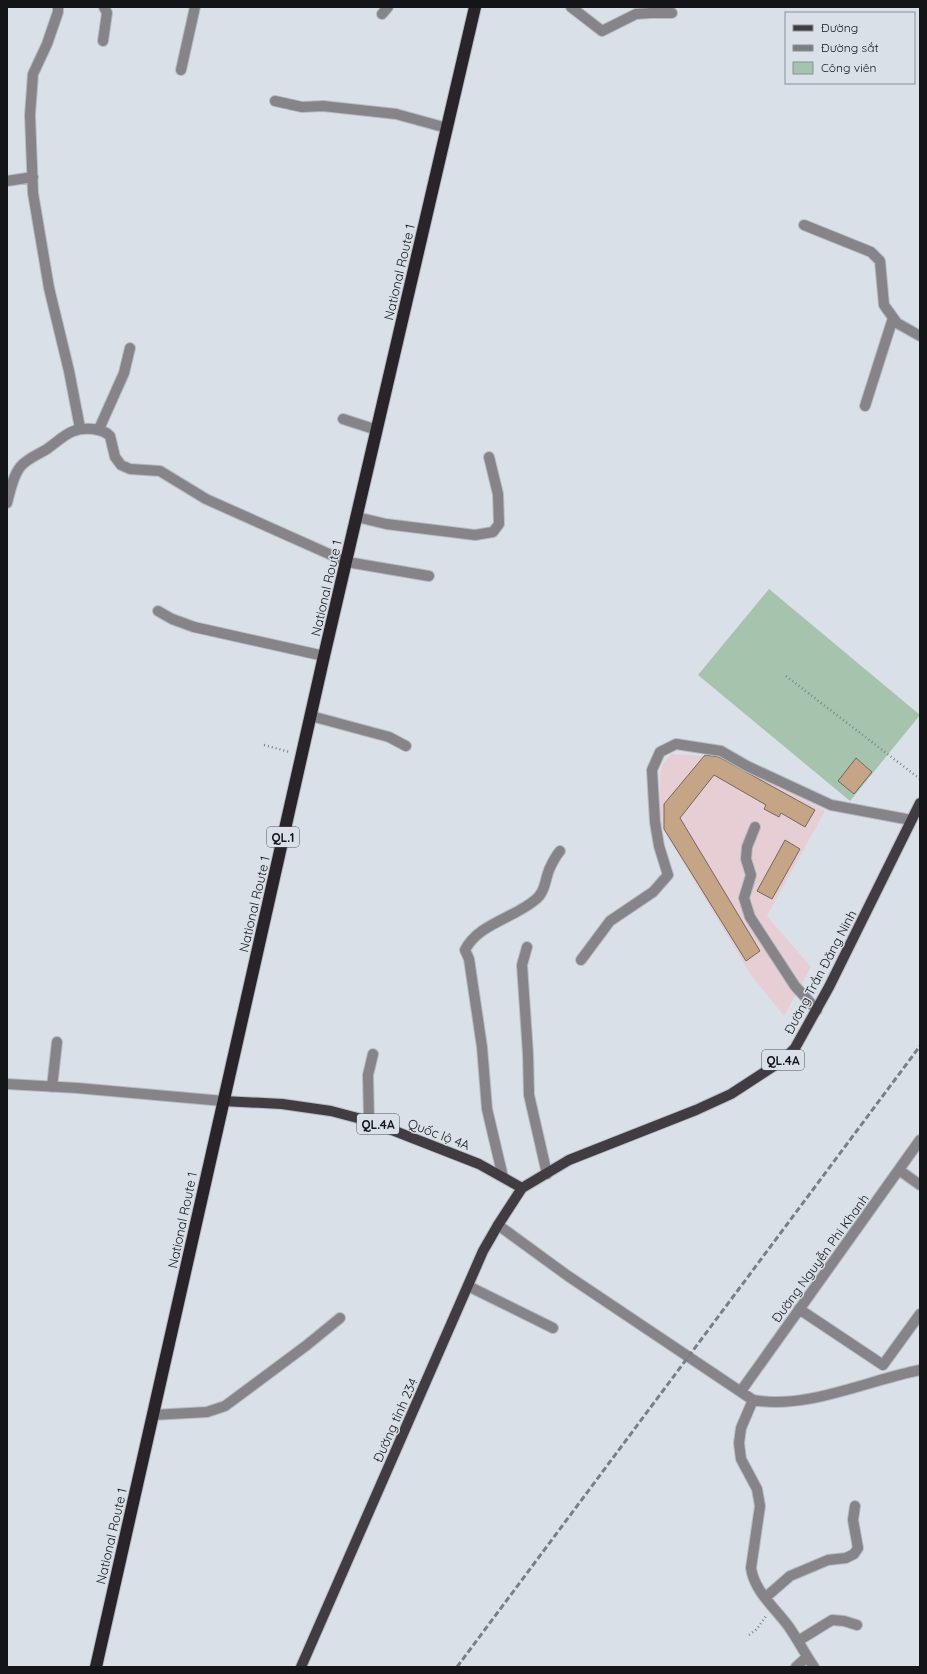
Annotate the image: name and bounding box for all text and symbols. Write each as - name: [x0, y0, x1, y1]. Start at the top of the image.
- legend: [785, 12, 915, 84]
- text: Đường: [821, 20, 858, 35]
- text: Đường sắt: [821, 40, 878, 55]
- text: Công viên: [821, 60, 876, 75]
- street label: National Route 1: [380, 222, 418, 322]
- street label: National Route 1: [307, 538, 345, 638]
- road number: QL.1: [267, 827, 299, 847]
- street label: National Route 1: [235, 854, 273, 954]
- street label: Đường Trần Đăng Ninh: [780, 907, 860, 1037]
- road number: QL.4A: [762, 1050, 804, 1070]
- road number: QL.4A: [357, 1114, 399, 1134]
- street label: Quốc lộ 4A: [406, 1115, 473, 1153]
- street label: National Route 1: [164, 1170, 200, 1270]
- street label: Đường Nguyễn Phi Khanh: [768, 1191, 872, 1325]
- street label: Đường tỉnh 234: [369, 1375, 421, 1464]
- street label: National Route 1: [92, 1486, 130, 1586]

